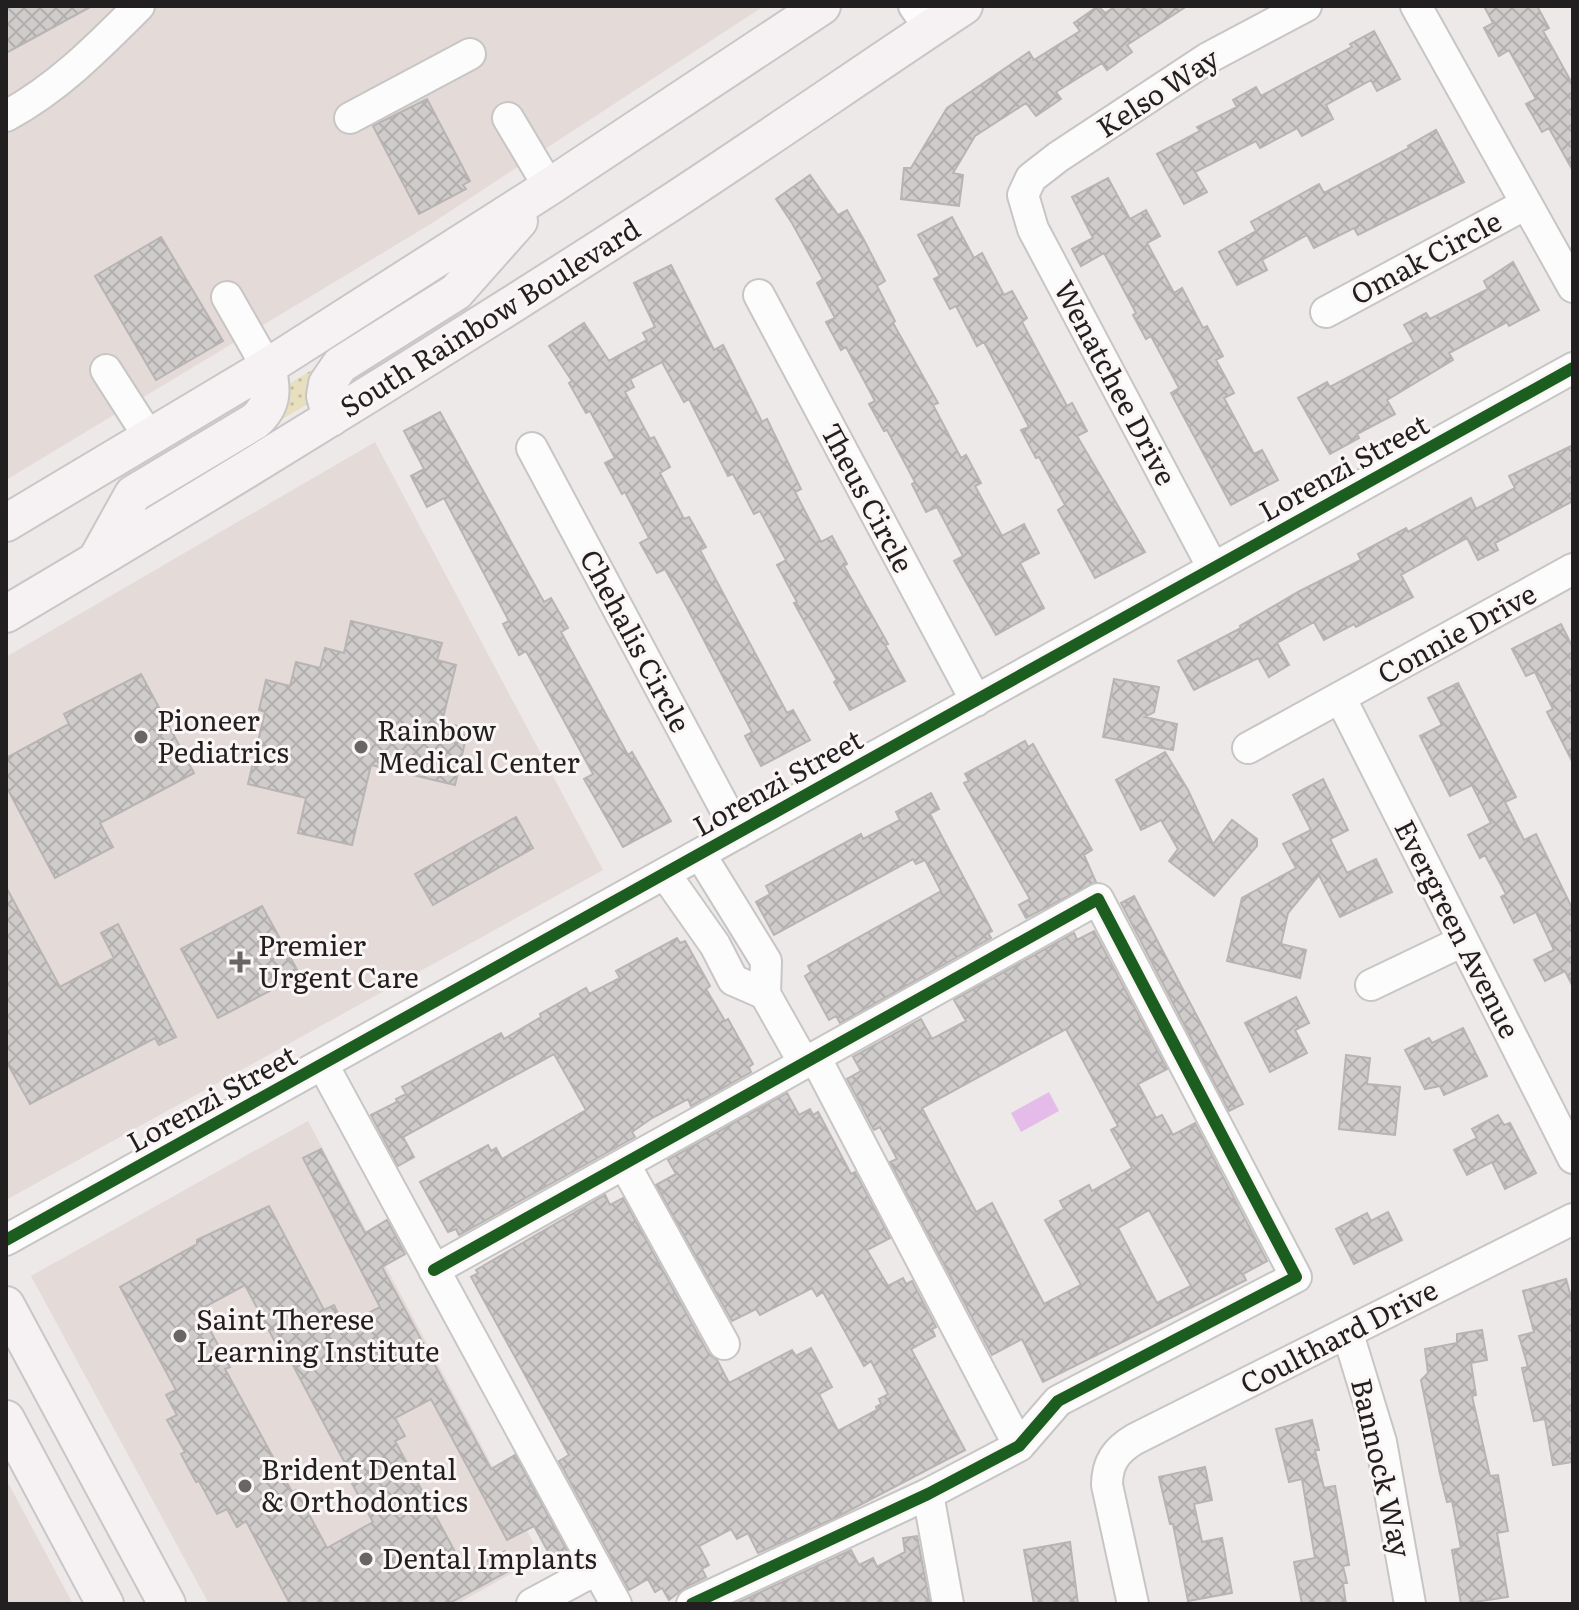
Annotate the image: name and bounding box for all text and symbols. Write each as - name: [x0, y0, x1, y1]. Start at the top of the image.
- street label: Kelso Way: [1087, 36, 1227, 147]
- street label: Omak Circle: [1342, 199, 1508, 314]
- street label: South Rainbow Boulevard: [331, 207, 647, 426]
- street label: Wenatchee Drive: [1045, 272, 1189, 492]
- street label: Lorenzi Street: [1250, 402, 1436, 530]
- street label: Theus Circle: [812, 415, 926, 579]
- street label: Chehalis Circle: [571, 541, 703, 739]
- street label: Connie Drive: [1369, 571, 1543, 693]
- place label: Pioneer Pediatrics: [157, 698, 289, 772]
- place label: Rainbow Medical Center: [377, 708, 581, 782]
- street label: Lorenzi Street: [684, 717, 870, 845]
- marker: Pioneer Pediatrics: [132, 728, 150, 746]
- marker: Rainbow Medical Center: [352, 738, 370, 756]
- street label: Evergreen Avenue: [1386, 811, 1532, 1045]
- place label: Premier Urgent Care: [258, 923, 419, 997]
- marker: Premier Urgent Care: [229, 951, 251, 973]
- street label: Lorenzi Street: [118, 1033, 304, 1161]
- street label: Coulthard Drive: [1232, 1267, 1444, 1403]
- place label: Saint Therese Learning Institute: [196, 1297, 440, 1371]
- marker: Saint Therese Learning Institute: [171, 1327, 189, 1345]
- street label: Bannock Way: [1342, 1374, 1424, 1562]
- place label: Brident Dental & Orthodontics: [261, 1447, 468, 1521]
- marker: Brident Dental & Orthodontics: [236, 1477, 254, 1495]
- place label: Dental Implants: [382, 1536, 597, 1578]
- marker: Dental Implants: [357, 1550, 375, 1568]

